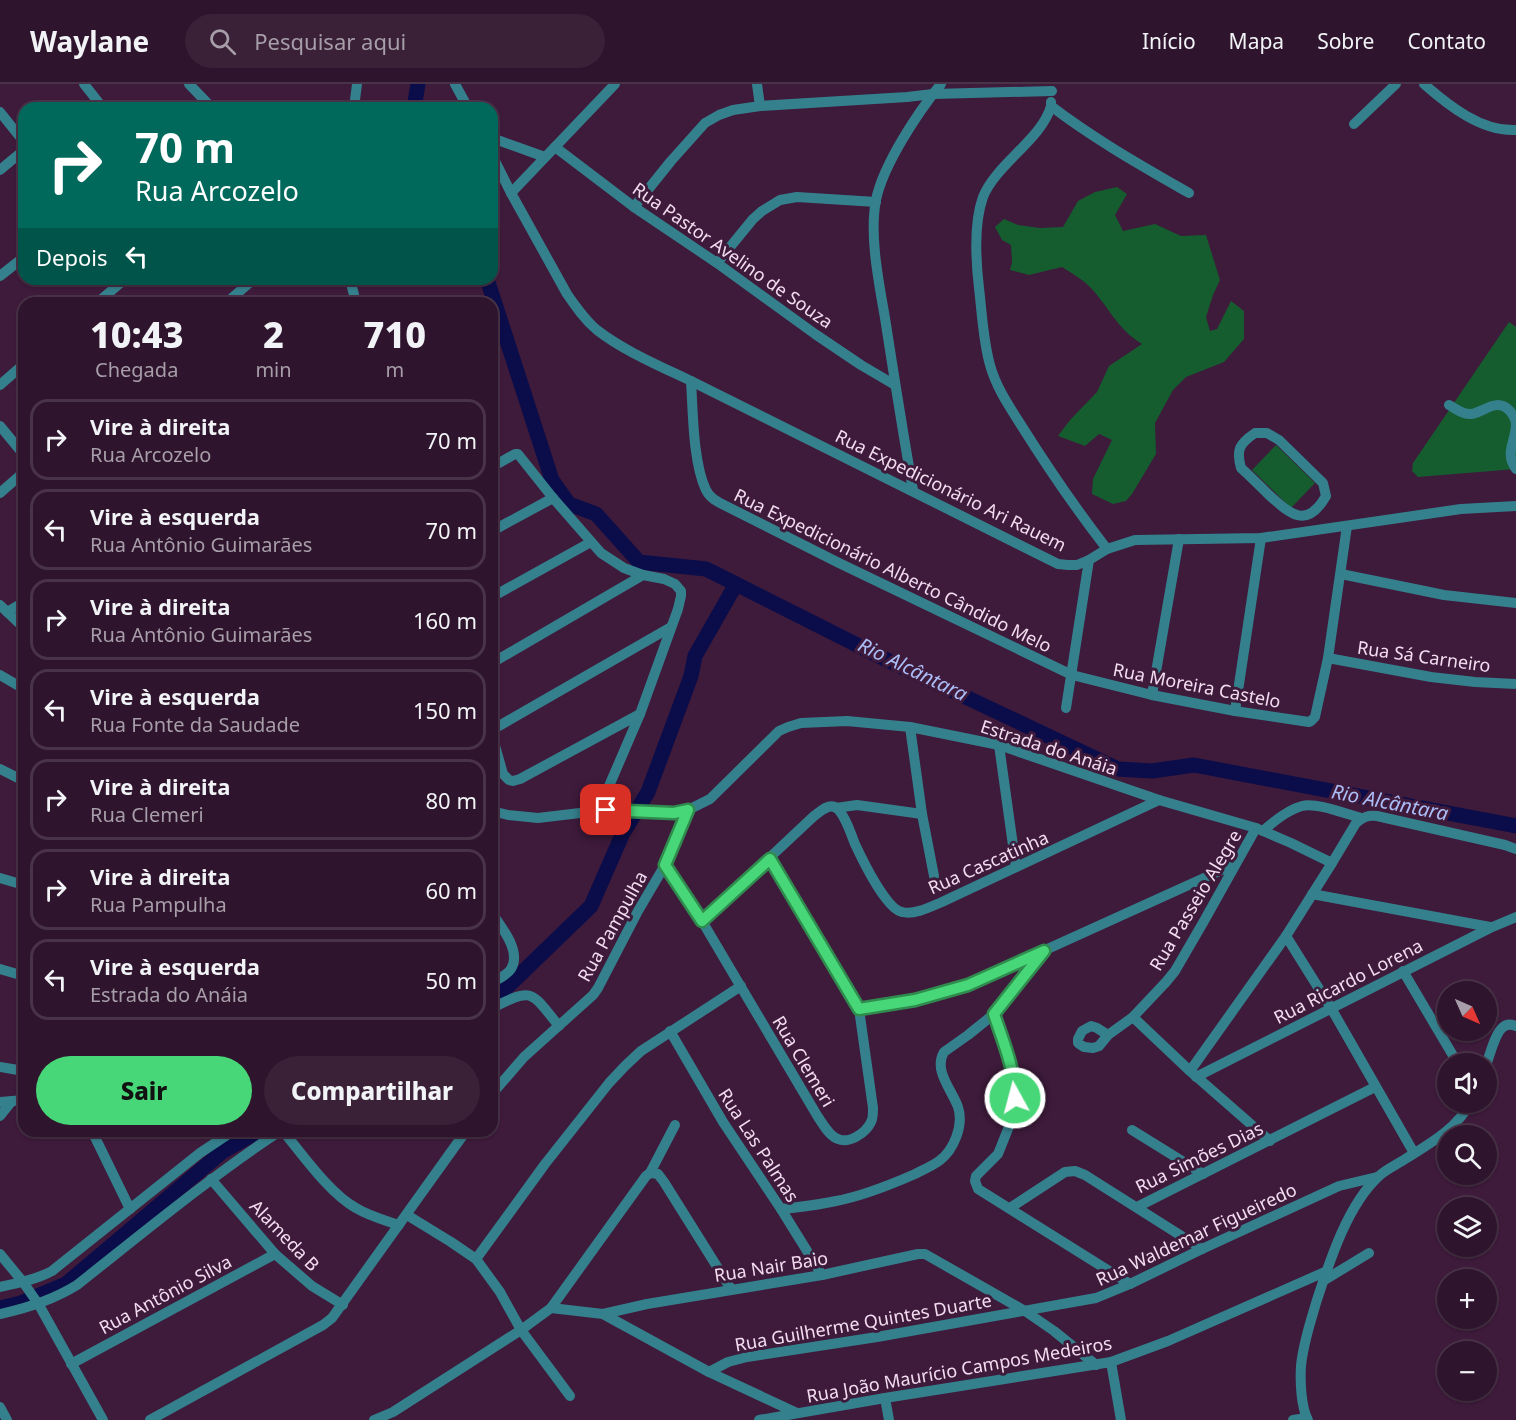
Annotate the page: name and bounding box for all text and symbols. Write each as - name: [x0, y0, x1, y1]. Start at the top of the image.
- search box: [185, 14, 605, 68]
- text: Waylane: [30, 22, 149, 60]
- icon: search: [206, 25, 239, 58]
- text: Pesquisar aqui: [254, 26, 406, 56]
- text: Início: [1142, 27, 1196, 55]
- text: Mapa: [1229, 27, 1284, 55]
- text: Sobre: [1317, 27, 1374, 55]
- text: Contato: [1407, 27, 1486, 55]
- text: 70 m: [135, 118, 235, 175]
- icon: right: [36, 126, 114, 204]
- text: Rua Arcozelo: [135, 172, 299, 209]
- street label: Rua Pastor Avelino de Souza: [628, 177, 838, 333]
- icon: left: [120, 240, 153, 273]
- text: Depois: [36, 242, 108, 272]
- text: 10:43: [90, 310, 183, 359]
- text: 2: [263, 310, 284, 359]
- text: 710: [364, 310, 426, 359]
- text: Chegada: [95, 356, 178, 383]
- text: min: [255, 356, 292, 383]
- text: m: [385, 356, 404, 383]
- text: Vire à direita: [90, 411, 230, 441]
- icon: right: [39, 423, 72, 456]
- street label: Rua Expedicionário Ari Rauem: [831, 423, 1071, 557]
- text: 70 m: [426, 425, 477, 455]
- text: Rua Arcozelo: [90, 441, 211, 468]
- street label: Rua Expedicionário Alberto Cândido Melo: [730, 482, 1056, 658]
- text: Vire à esquerda: [90, 501, 260, 531]
- icon: left: [39, 513, 72, 546]
- text: 70 m: [426, 515, 477, 545]
- text: Rua Antônio Guimarães: [90, 531, 312, 558]
- text: Vire à direita: [90, 591, 230, 621]
- icon: right: [39, 603, 72, 636]
- text: 160 m: [413, 605, 477, 635]
- text: Rua Antônio Guimarães: [90, 621, 312, 648]
- water label: Rio Alcântara: [854, 631, 972, 707]
- street label: Rua Sá Carneiro: [1356, 635, 1492, 677]
- street label: Rua Moreira Castelo: [1111, 657, 1283, 713]
- text: Vire à esquerda: [90, 681, 260, 711]
- icon: left: [39, 693, 72, 726]
- text: 150 m: [413, 695, 477, 725]
- text: Rua Fonte da Saudade: [90, 711, 300, 738]
- street label: Estrada do Anáia: [978, 714, 1120, 780]
- text: Vire à direita: [90, 771, 230, 801]
- water label: Rio Alcântara: [1329, 777, 1451, 827]
- icon: right: [39, 783, 72, 816]
- pin: [580, 784, 631, 835]
- text: 80 m: [426, 785, 477, 815]
- icon: arrive: [589, 793, 622, 826]
- text: Rua Clemeri: [90, 801, 204, 828]
- street label: Rua Cascatinha: [924, 825, 1052, 899]
- street label: Rua Passeio Alegre: [1143, 825, 1247, 975]
- text: Vire à direita: [90, 861, 230, 891]
- street label: Rua Pampulha: [572, 866, 652, 986]
- icon: right: [39, 873, 72, 906]
- text: 60 m: [426, 875, 477, 905]
- text: Rua Pampulha: [90, 891, 227, 918]
- street label: Rua Ricardo Lorena: [1269, 933, 1427, 1029]
- text: Vire à esquerda: [90, 951, 260, 981]
- icon: left: [39, 963, 72, 996]
- text: 50 m: [426, 965, 477, 995]
- text: Estrada do Anáia: [90, 981, 248, 1008]
- north arrow: [1437, 981, 1497, 1041]
- map controls: [1437, 981, 1497, 1401]
- street label: Rua Clemeri: [767, 1011, 841, 1111]
- button: sound: [1437, 1053, 1497, 1113]
- button: Sair: [36, 1056, 252, 1125]
- button: Compartilhar: [264, 1056, 480, 1125]
- position arrow: [983, 1066, 1047, 1130]
- street label: Rua Las Palmas: [713, 1083, 805, 1207]
- street label: Rua Simões Dias: [1131, 1116, 1267, 1198]
- button: search: [1437, 1125, 1497, 1185]
- street label: Rua Waldemar Figueiredo: [1092, 1177, 1300, 1291]
- street label: Alameda B: [245, 1194, 325, 1276]
- button: layers: [1437, 1197, 1497, 1257]
- street label: Rua Nair Baio: [712, 1245, 830, 1287]
- street label: Rua Antônio Silva: [95, 1249, 235, 1339]
- button: +: [1437, 1269, 1497, 1329]
- street label: Rua Guilherme Quintes Duarte: [733, 1288, 993, 1356]
- street label: Rua João Maurício Campos Medeiros: [804, 1330, 1114, 1408]
- button: −: [1437, 1341, 1497, 1401]

